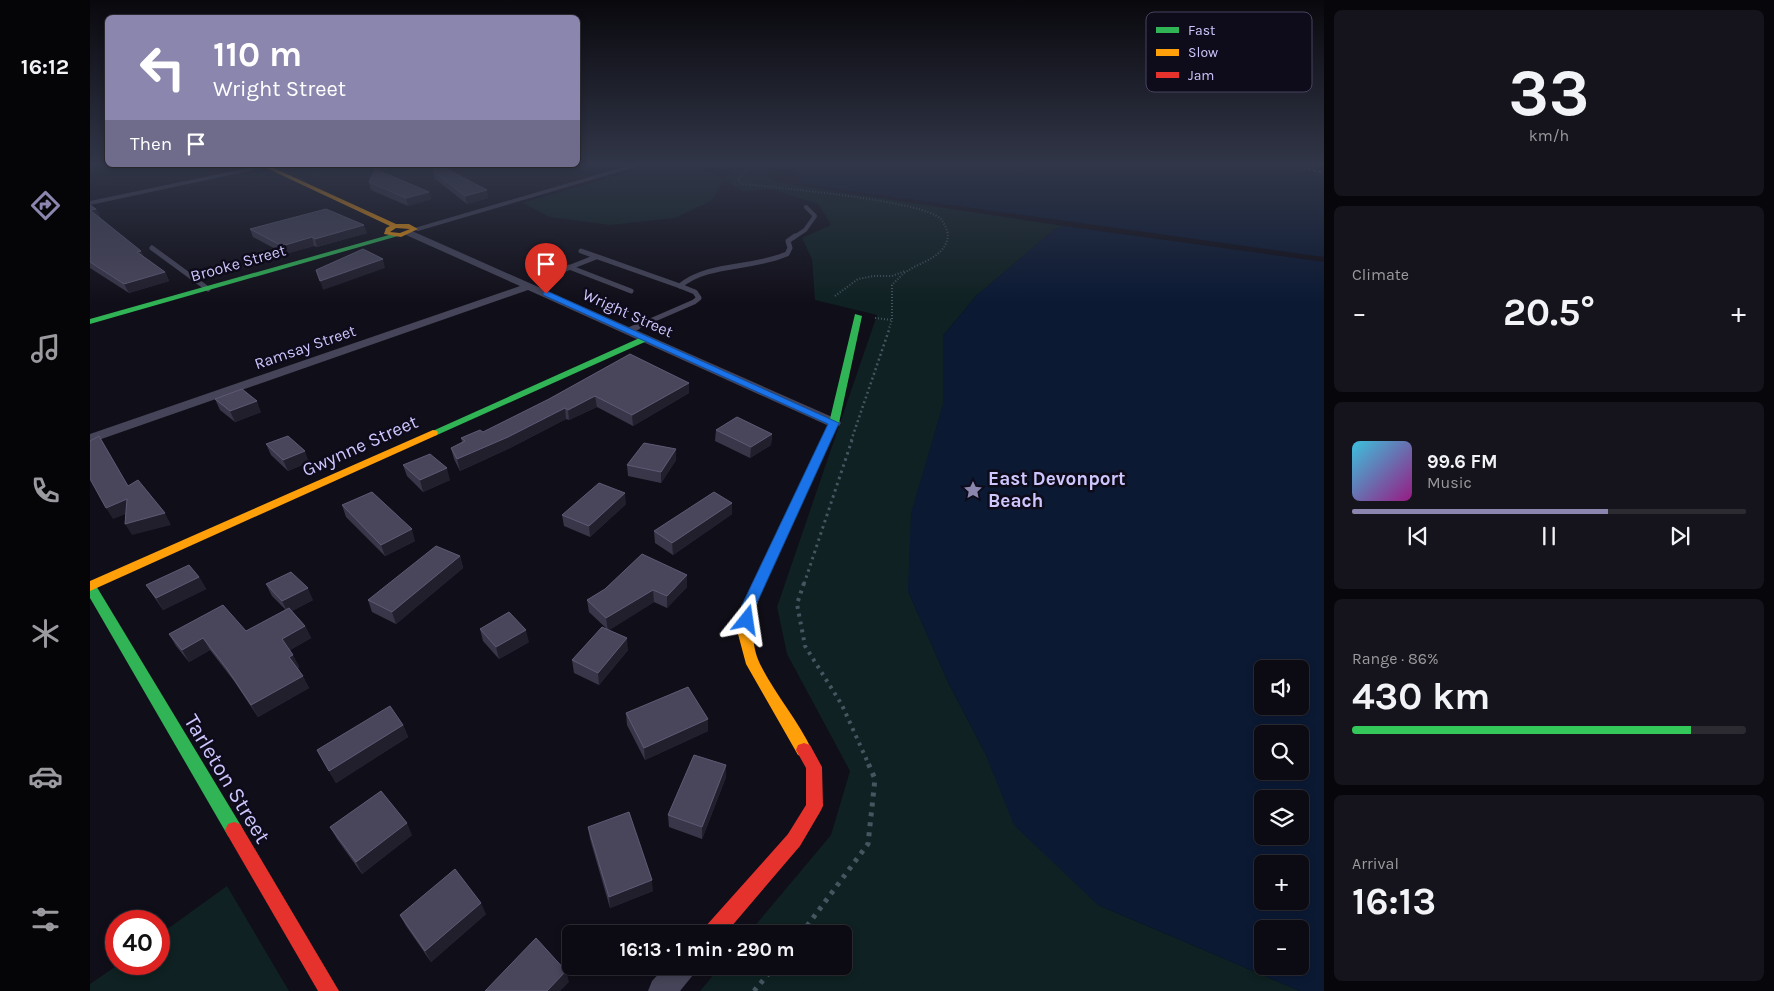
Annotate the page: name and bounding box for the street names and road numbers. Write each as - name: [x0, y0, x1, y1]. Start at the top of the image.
- street label: Brooke Street: [188, 240, 288, 286]
- street label: Wright Street: [580, 285, 676, 341]
- street label: Ramsay Street: [252, 321, 358, 373]
- street label: Gwynne Street: [299, 411, 421, 481]
- street label: Tarleton Street: [178, 710, 276, 848]

